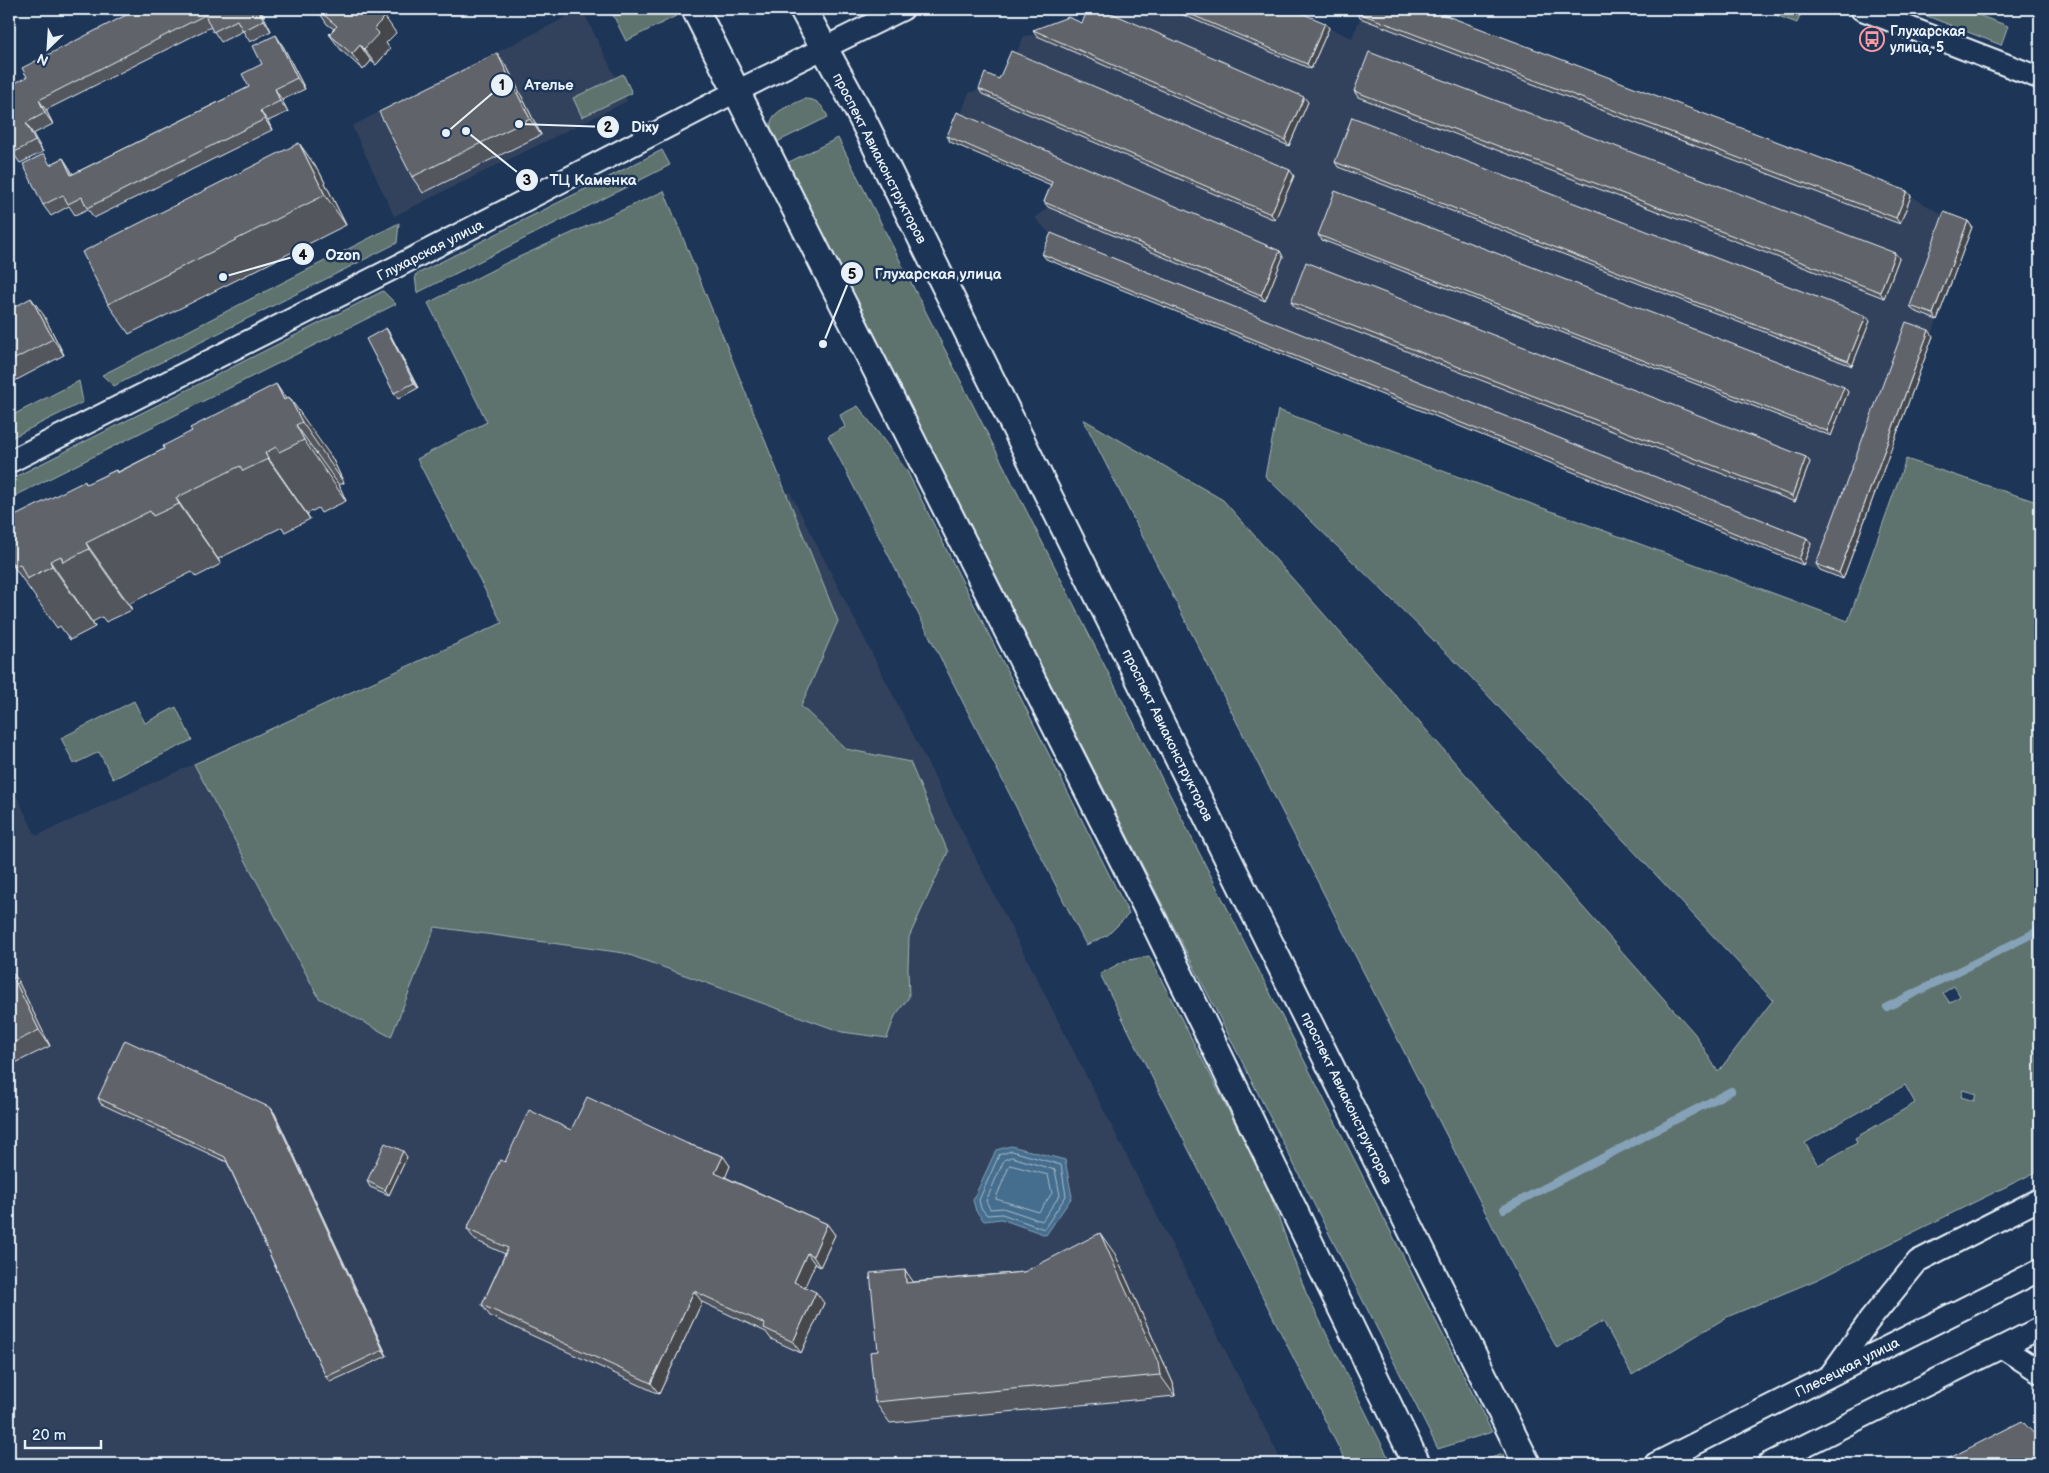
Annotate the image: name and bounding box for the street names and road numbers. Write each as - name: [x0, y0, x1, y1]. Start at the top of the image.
- street label: проспект Авиаконструкторов: [829, 70, 930, 247]
- street label: Глухарская улица: [374, 216, 487, 285]
- street label: проспект Авиаконструкторов: [1118, 646, 1217, 825]
- street label: проспект Авиаконструкторов: [1297, 1009, 1396, 1188]
- street label: Плесецкая улица: [1792, 1333, 1903, 1401]

